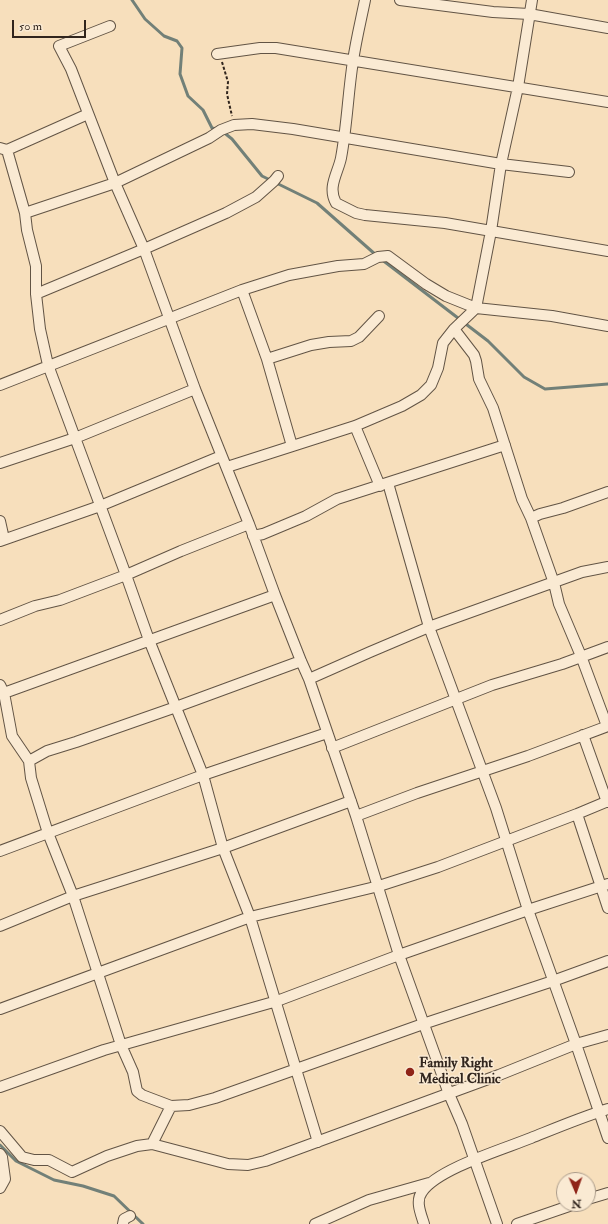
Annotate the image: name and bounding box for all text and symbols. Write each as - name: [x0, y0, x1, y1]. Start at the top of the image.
- scale bar: [14, 12, 88, 38]
- text: 50 m: [19, 19, 42, 34]
- place label: Family Right Medical Clinic: [419, 1056, 501, 1088]
- marker: Family Right Medical Clinic: [404, 1066, 416, 1078]
- north arrow: [556, 1172, 596, 1212]
- text: N: [571, 1197, 582, 1210]

